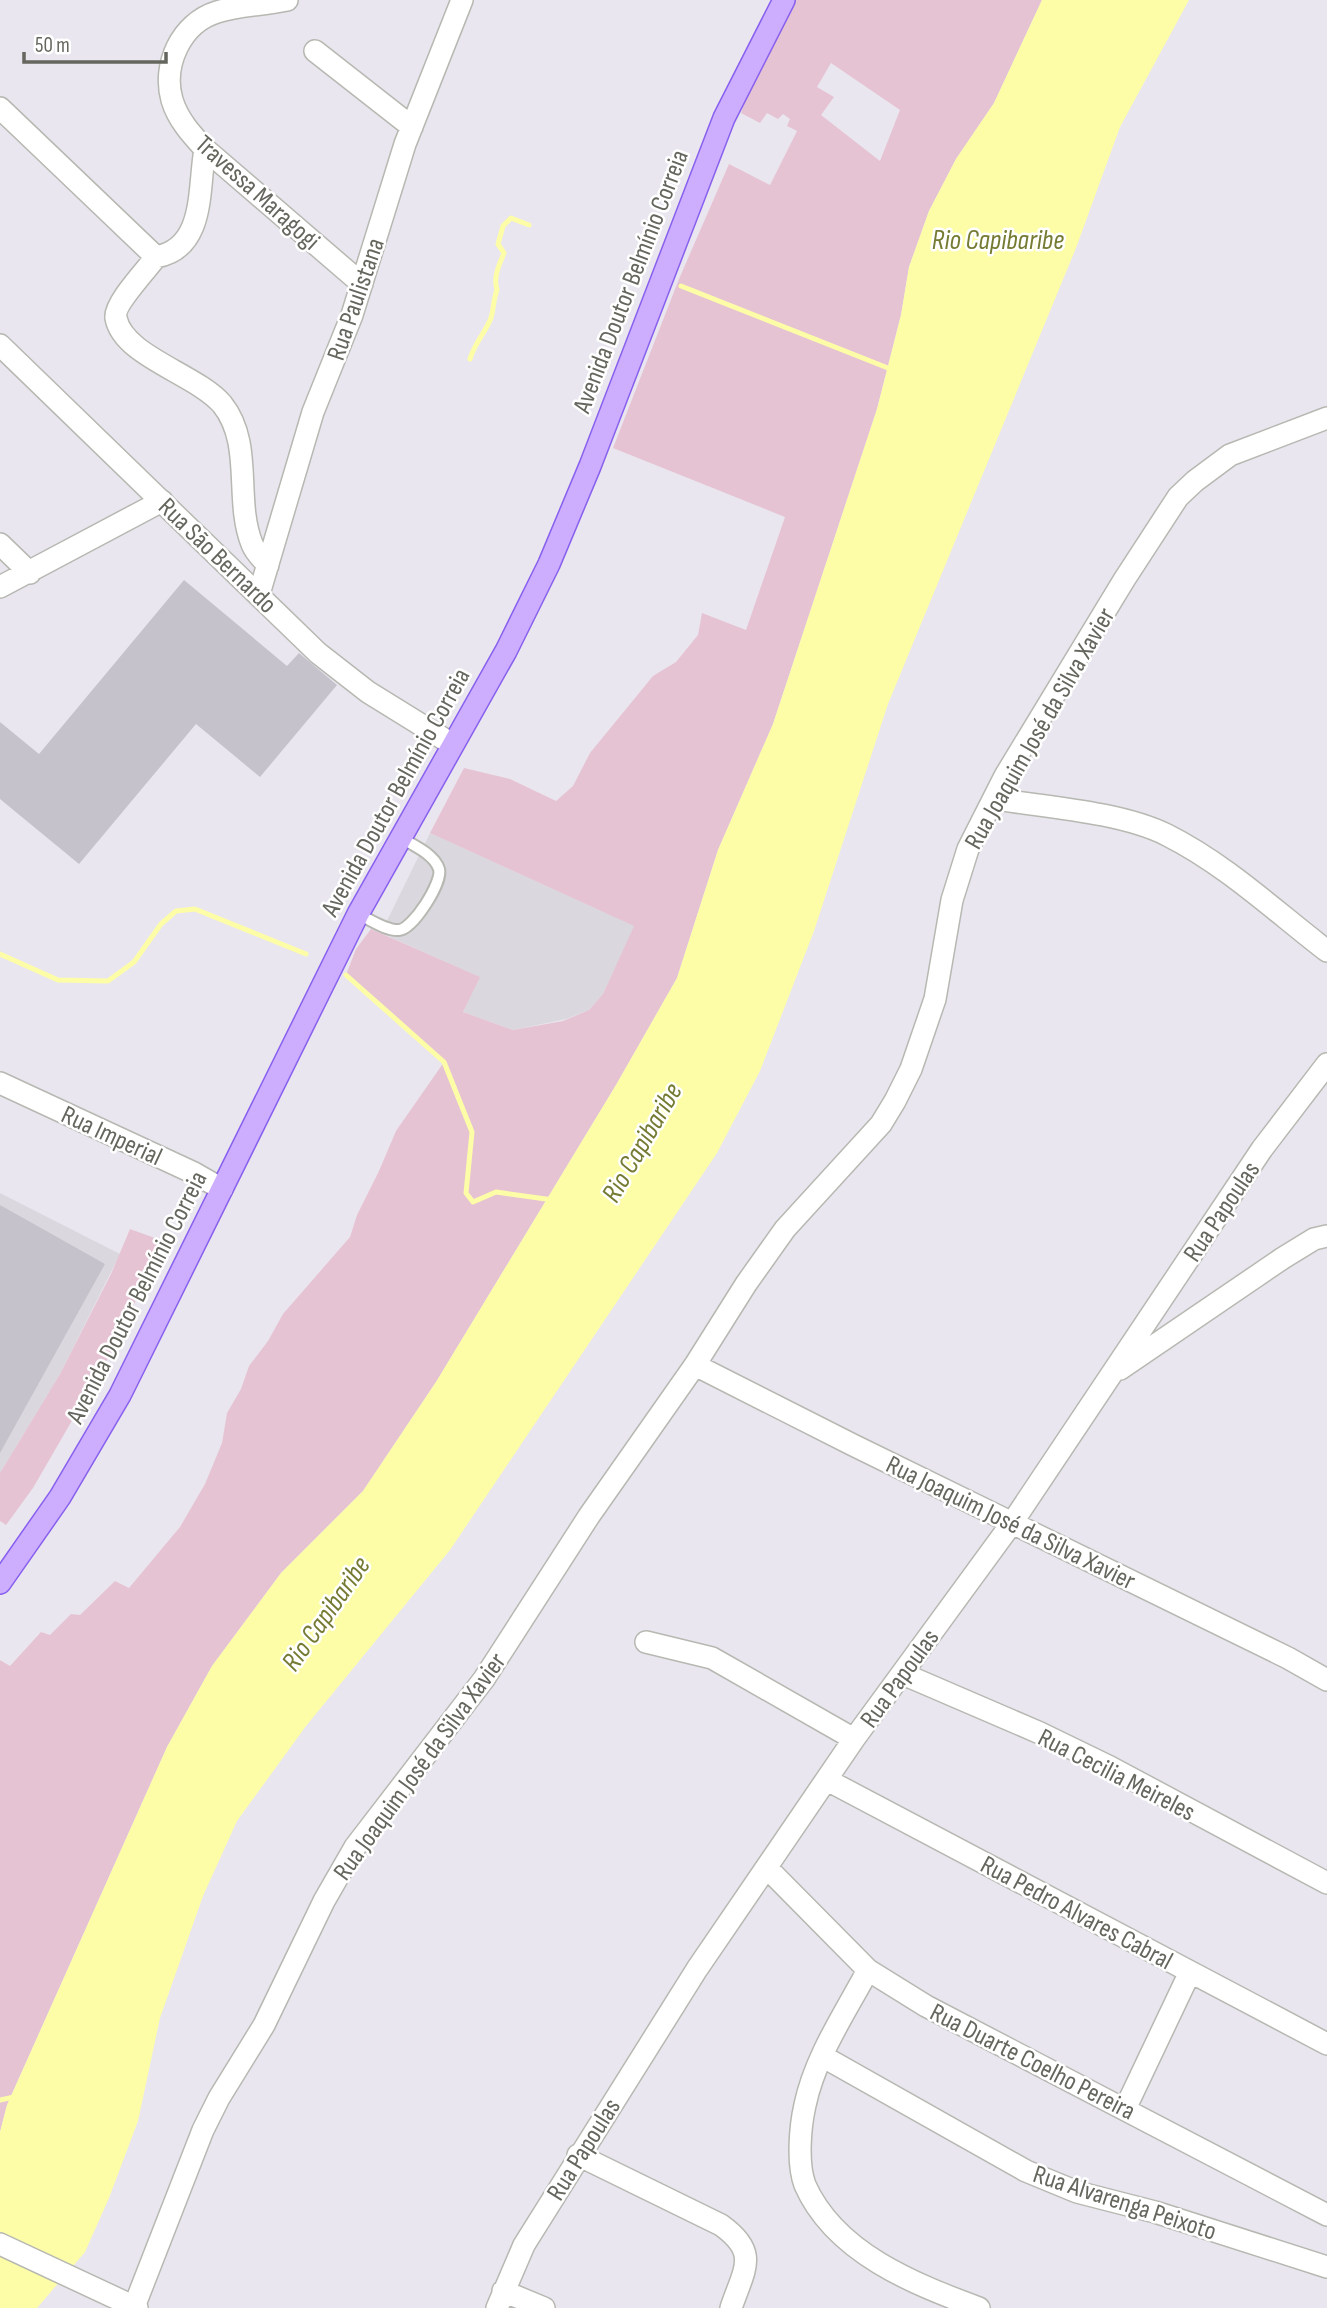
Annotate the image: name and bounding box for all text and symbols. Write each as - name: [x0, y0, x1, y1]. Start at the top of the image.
- scale bar: [24, 21, 166, 65]
- text: 50 m: [35, 33, 70, 58]
- street label: Travessa Maragogi: [188, 129, 326, 257]
- street label: Avenida Doutor Belmínio Correia: [567, 146, 696, 418]
- water label: Rio Capibaribe: [932, 224, 1064, 257]
- street label: Rua Paulistana: [321, 234, 392, 365]
- street label: Rua São Bernardo: [151, 492, 283, 620]
- street label: Rua Joaquim José da Silva Xavier: [958, 602, 1122, 855]
- street label: Avenida Doutor Belmínio Correia: [315, 663, 477, 923]
- water label: Rio Capibaribe: [595, 1077, 690, 1208]
- street label: Rua Imperial: [56, 1100, 167, 1173]
- street label: Rua Papoulas: [1177, 1156, 1267, 1268]
- street label: Avenida Doutor Belmínio Correia: [60, 1166, 214, 1430]
- street label: Rua Joaquim José da Silva Xavier: [881, 1449, 1141, 1597]
- water label: Rio Capibaribe: [275, 1550, 378, 1678]
- street label: Rua Papoulas: [854, 1624, 946, 1734]
- street label: Rua Joaquim José da Silva Xavier: [327, 1647, 513, 1887]
- street label: Rua Cecilia Meireles: [1033, 1722, 1200, 1828]
- street label: Rua Pedro Alvares Cabral: [975, 1850, 1178, 1977]
- street label: Rua Duarte Coelho Pereira: [925, 1997, 1140, 2127]
- street label: Rua Papoulas: [541, 2093, 628, 2206]
- street label: Rua Alvarenga Peixoto: [1029, 2159, 1220, 2248]

